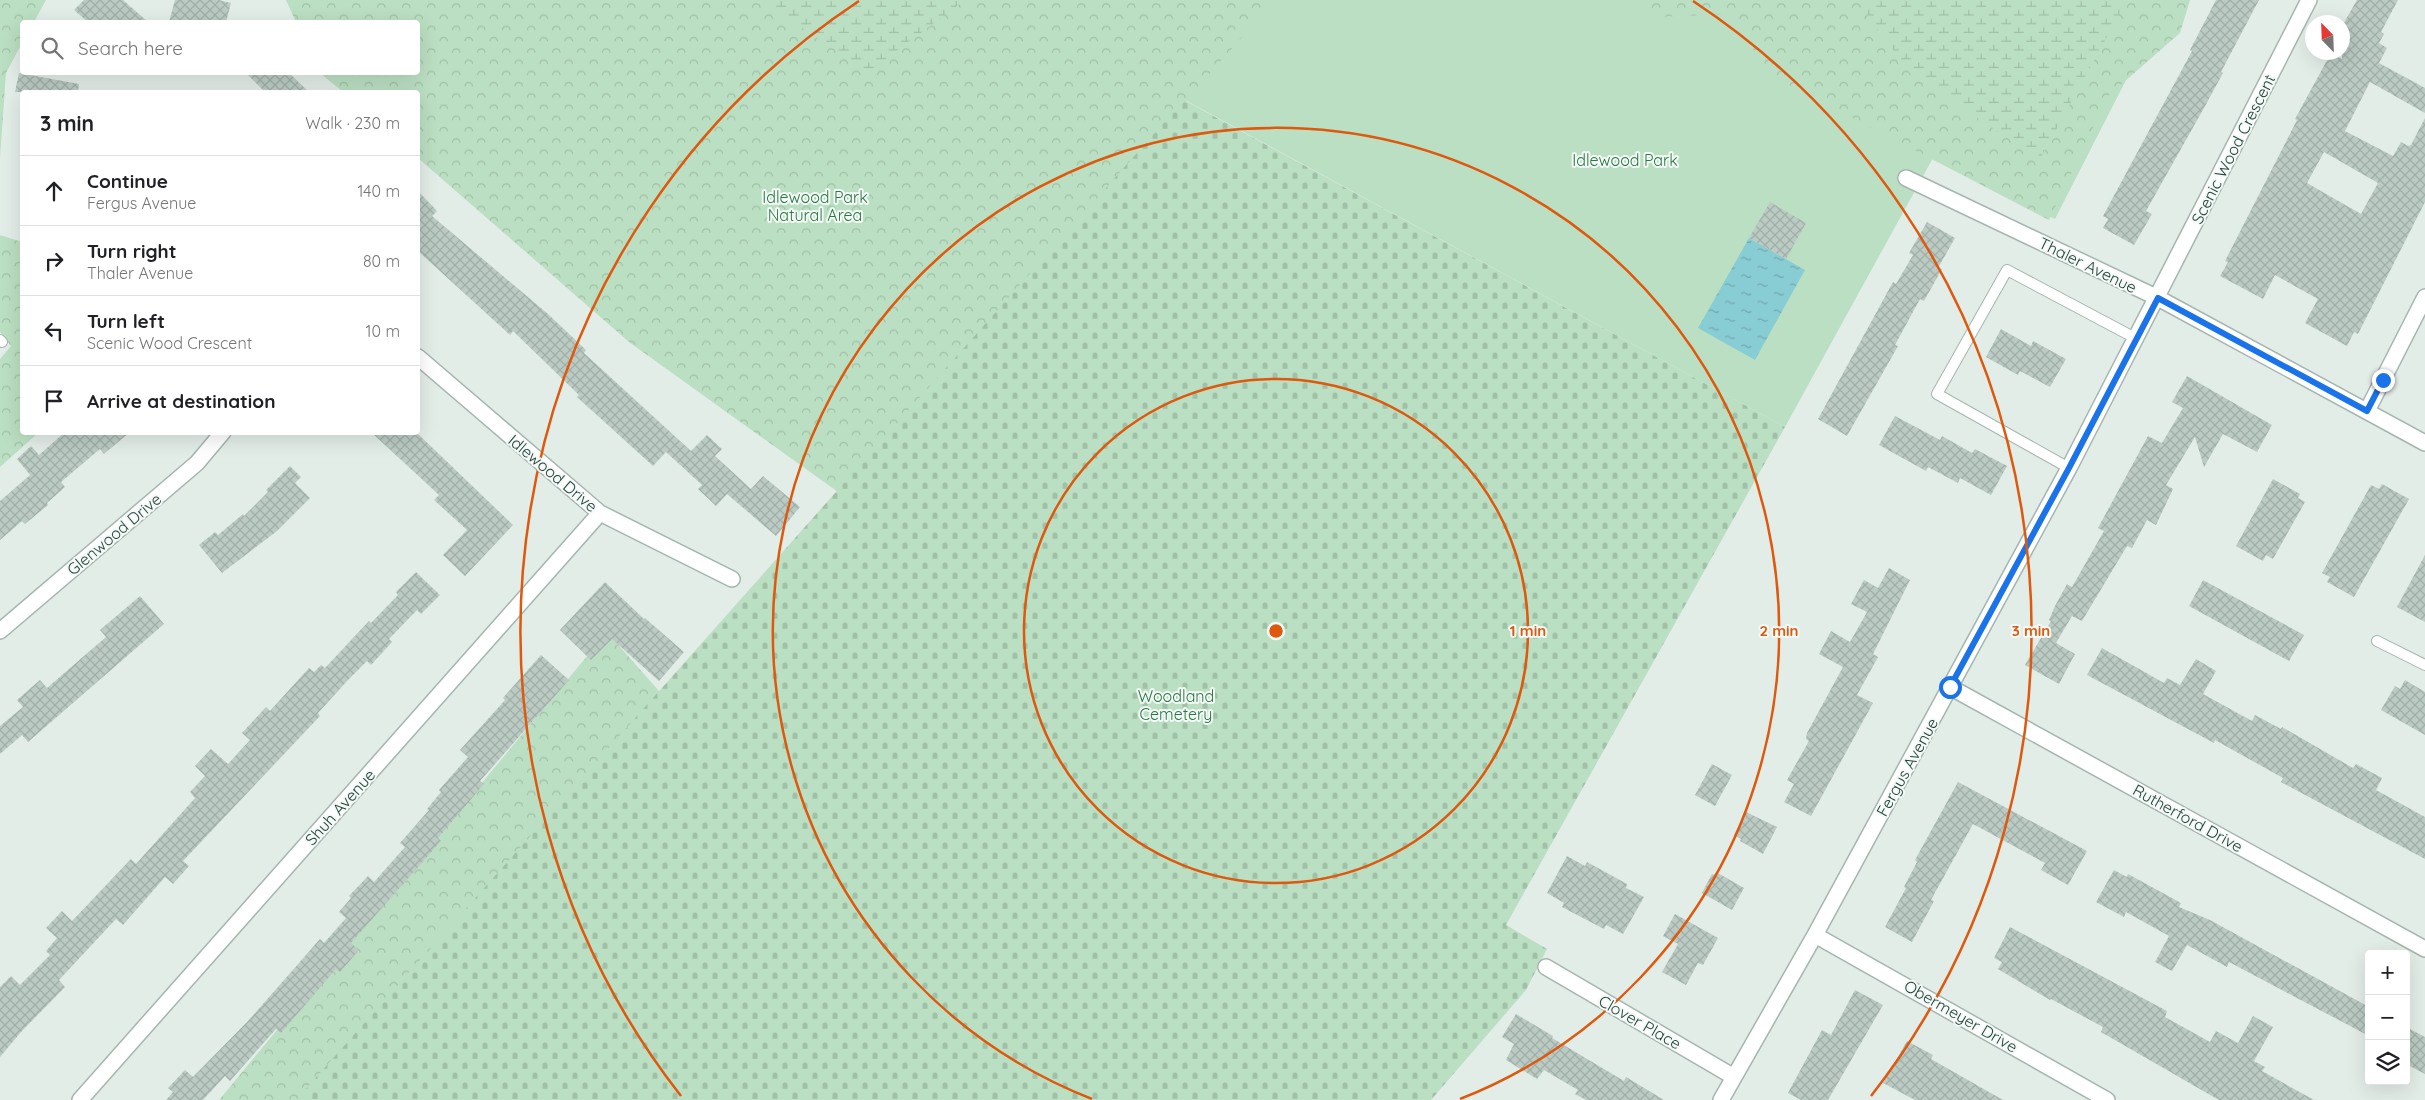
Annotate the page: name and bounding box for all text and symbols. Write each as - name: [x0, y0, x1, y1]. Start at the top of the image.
- north arrow: [2305, 15, 2350, 60]
- search box: [20, 20, 420, 75]
- icon: search: [38, 34, 66, 62]
- text: Search here: [78, 36, 183, 60]
- street label: Scenic Wood Crescent: [2187, 71, 2279, 227]
- text: 3 min: [40, 110, 94, 136]
- text: Walk · 230 m: [305, 113, 400, 133]
- park label: Idlewood Park: [1572, 150, 1678, 170]
- text: Continue: [87, 169, 168, 193]
- icon: ahead: [40, 177, 68, 205]
- text: 140 m: [357, 181, 400, 201]
- park label: Idlewood Park Natural Area: [762, 187, 868, 225]
- text: Fergus Avenue: [87, 193, 196, 213]
- street label: Thaler Avenue: [2036, 233, 2140, 297]
- text: Turn right: [87, 239, 176, 263]
- icon: right: [40, 247, 68, 275]
- text: 80 m: [363, 251, 400, 271]
- text: Thaler Avenue: [87, 263, 193, 283]
- text: Turn left: [87, 309, 165, 333]
- icon: left: [40, 317, 68, 345]
- text: 10 m: [366, 321, 400, 341]
- text: Scenic Wood Crescent: [87, 333, 252, 353]
- route end: [2372, 369, 2395, 392]
- icon: arrive: [40, 387, 68, 415]
- text: Arrive at destination: [87, 389, 276, 413]
- street label: Idlewood Drive: [504, 430, 602, 516]
- street label: Glenwood Drive: [63, 489, 165, 579]
- text: 1 min: [1510, 621, 1546, 640]
- text: 2 min: [1759, 621, 1799, 640]
- text: 3 min: [2012, 621, 2050, 640]
- centre of rings: [1267, 622, 1285, 640]
- route start: [1939, 676, 1962, 699]
- park label: Woodland Cemetery: [1138, 686, 1214, 724]
- street label: Fergus Avenue: [1872, 714, 1942, 820]
- street label: Shuh Avenue: [301, 765, 379, 849]
- street label: Rutherford Drive: [2130, 780, 2246, 856]
- map controls: [2365, 950, 2410, 1085]
- button: +: [2365, 950, 2410, 995]
- street label: Obermeyer Drive: [1901, 975, 2021, 1057]
- street label: Clover Place: [1595, 990, 1685, 1054]
- button: −: [2365, 995, 2410, 1040]
- button: layers: [2365, 1040, 2410, 1085]

